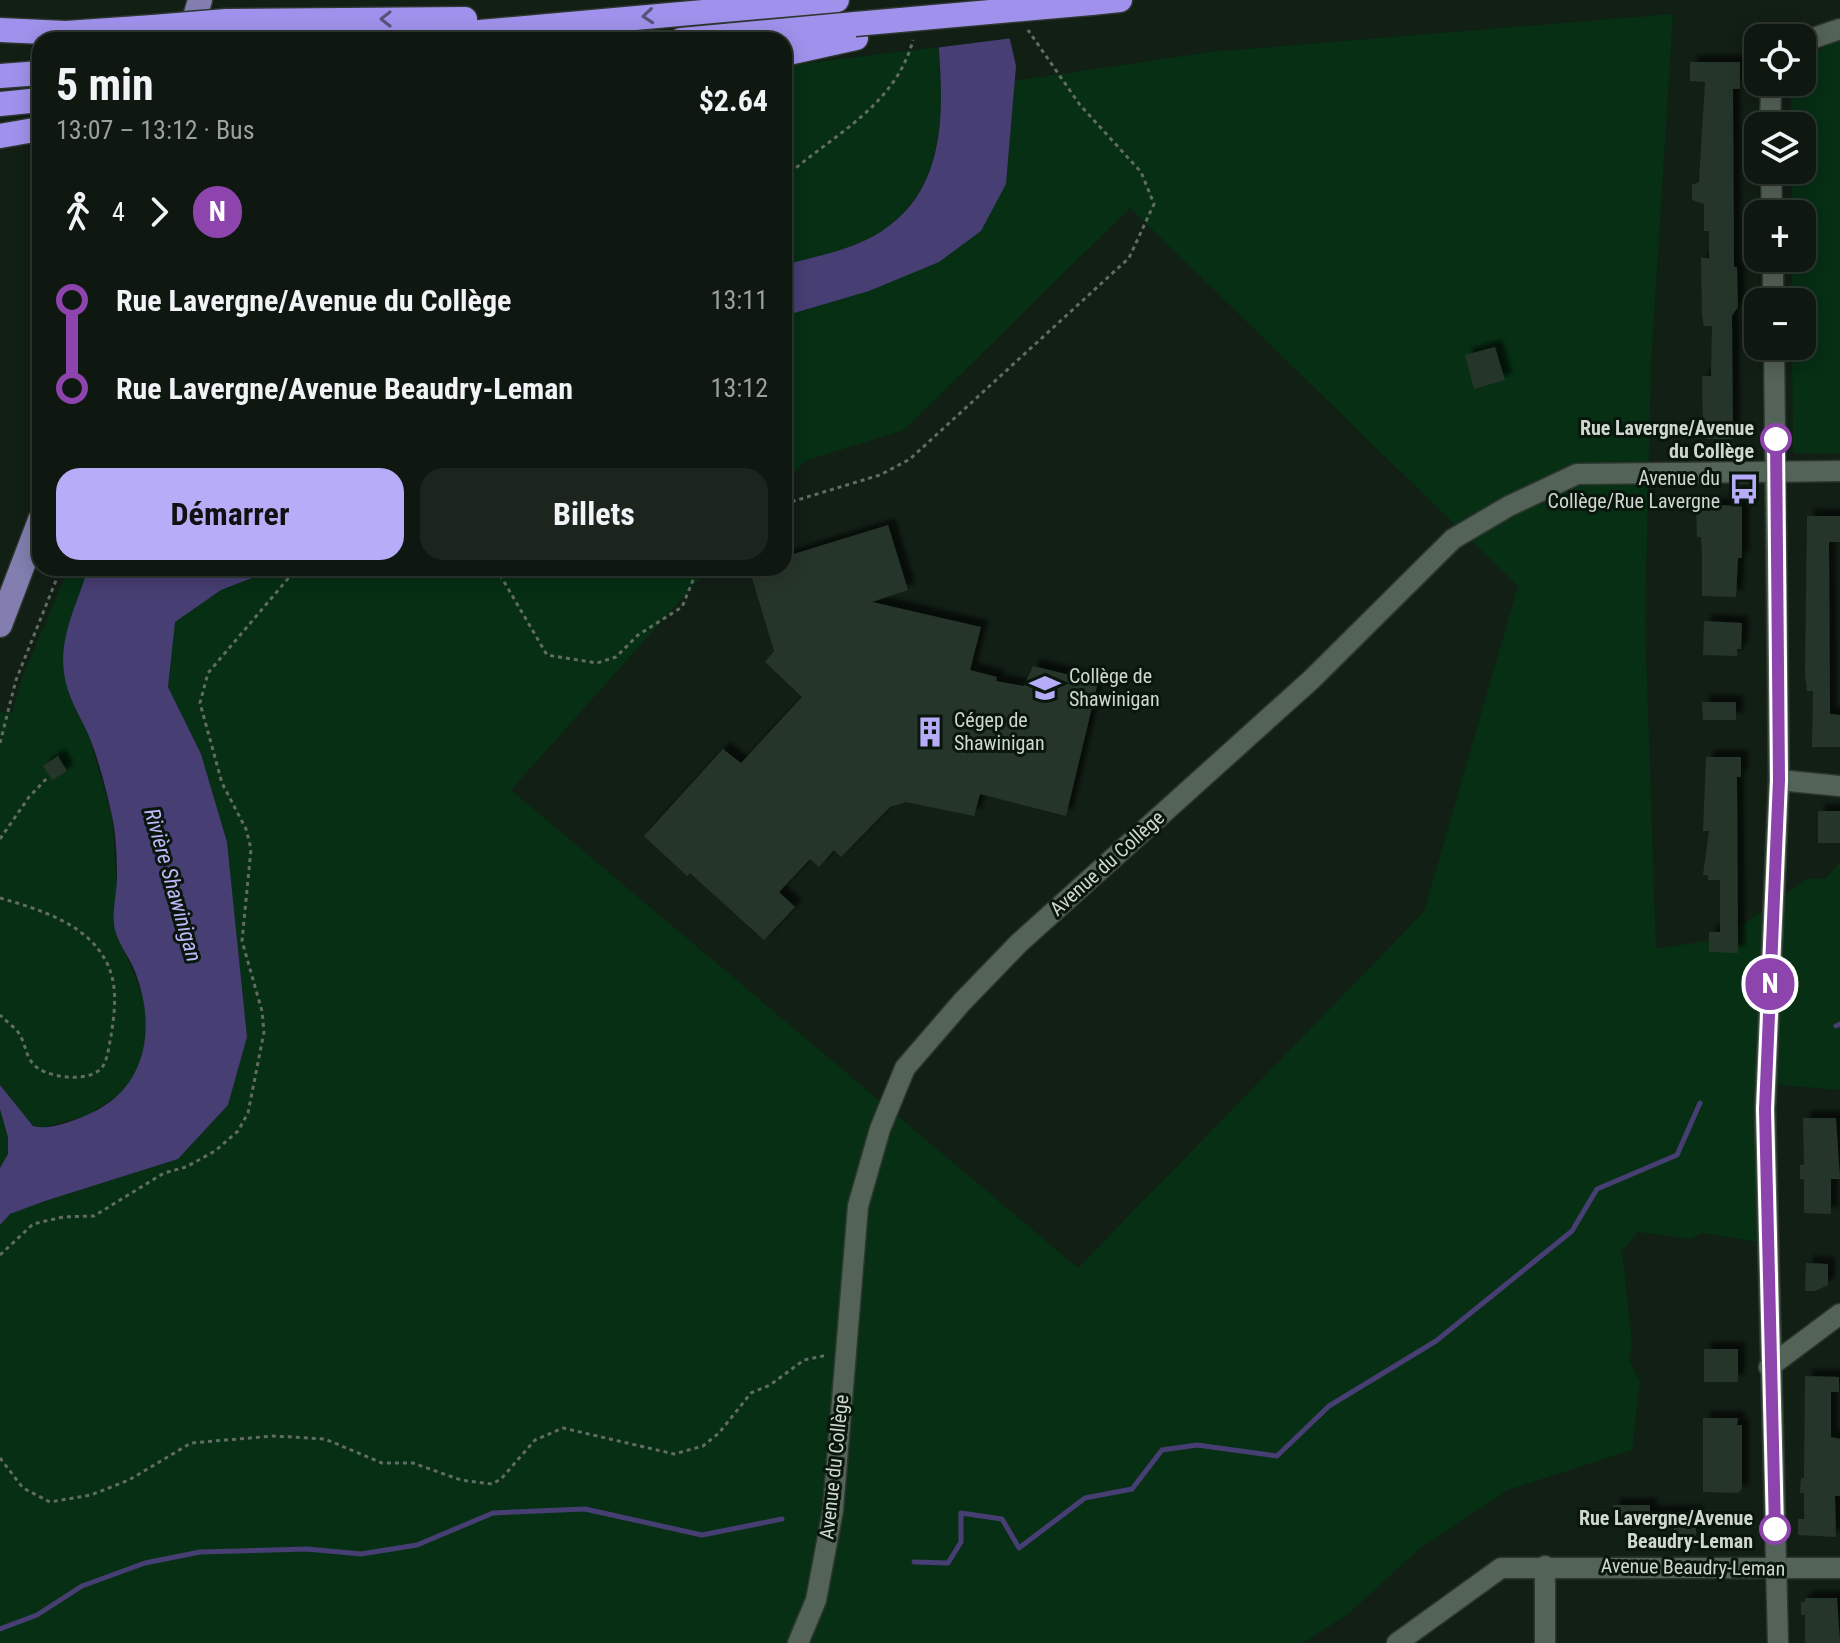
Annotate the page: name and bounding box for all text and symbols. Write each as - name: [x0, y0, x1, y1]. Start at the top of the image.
- one-way arrow: [641, 7, 654, 24]
- one-way arrow: [379, 10, 392, 28]
- map controls: [1744, 24, 1816, 360]
- button: locate: [1744, 24, 1816, 96]
- text: 5 min: [56, 59, 154, 111]
- text: $2.64: [699, 83, 768, 118]
- button: layers: [1744, 112, 1816, 184]
- text: 13:07 – 13:12 · Bus: [56, 115, 255, 145]
- icon: walk: [56, 190, 100, 234]
- icon: forward: [137, 190, 181, 234]
- text: N: [209, 195, 226, 228]
- text: 4: [112, 197, 125, 227]
- button: +: [1744, 200, 1816, 272]
- text: Rue Lavergne/Avenue du Collège: [116, 283, 511, 318]
- text: 13:11: [711, 285, 768, 315]
- button: −: [1744, 288, 1816, 360]
- text: Rue Lavergne/Avenue Beaudry-Leman: [116, 371, 573, 406]
- text: 13:12: [711, 373, 768, 403]
- place label: Rue Lavergne/Avenue du Collège: [1580, 416, 1754, 463]
- marker: Rue Lavergne/Avenue du Collège: [1761, 424, 1791, 454]
- place label: Avenue du Collège/Rue Lavergne: [1548, 466, 1720, 513]
- button: Démarrer: [56, 468, 404, 560]
- button: Billets: [420, 468, 768, 560]
- bus stop icon: Avenue du Collège/Rue Lavergne: [1727, 472, 1761, 506]
- place label: Collège de Shawinigan: [1069, 664, 1160, 711]
- school or university icon: Collège de Shawinigan: [1028, 671, 1062, 705]
- place label: Cégep de Shawinigan: [954, 708, 1045, 755]
- building icon: Cégep de Shawinigan: [913, 715, 947, 749]
- street label: Avenue du Collège: [1045, 805, 1169, 921]
- water label: Rivière Shawinigan: [139, 806, 207, 964]
- line badge: N: [1744, 958, 1796, 1010]
- text: N: [1761, 967, 1779, 1000]
- street label: Avenue du Collège: [814, 1393, 854, 1541]
- place label: Rue Lavergne/Avenue Beaudry-Leman: [1579, 1506, 1753, 1553]
- marker: Rue Lavergne/Avenue Beaudry-Leman: [1760, 1514, 1790, 1544]
- street label: Avenue Beaudry-Leman: [1601, 1553, 1785, 1581]

